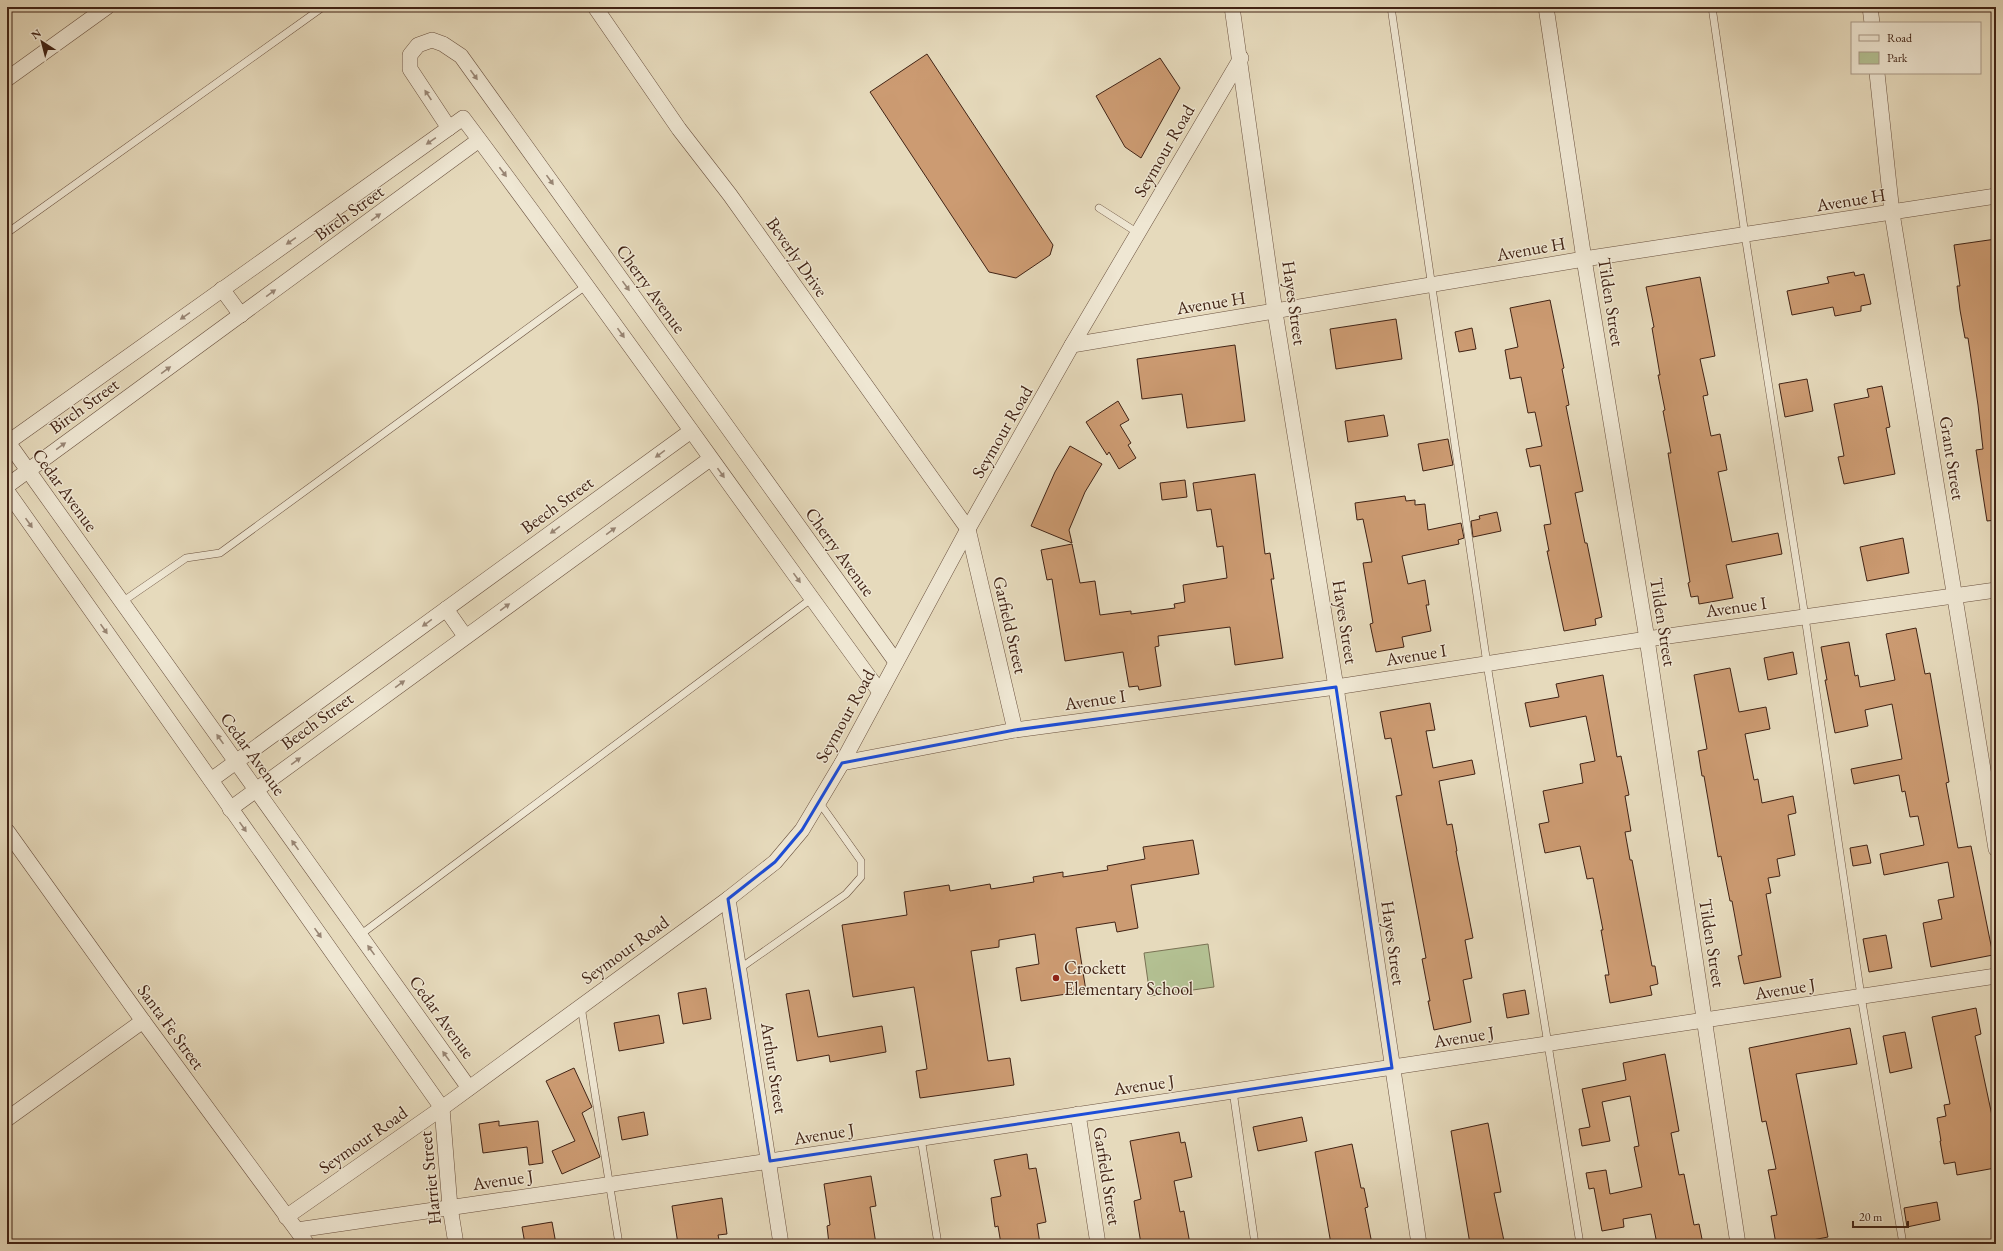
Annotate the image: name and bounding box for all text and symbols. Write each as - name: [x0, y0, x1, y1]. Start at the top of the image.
- north arrow: [22, 22, 62, 62]
- legend: [1851, 22, 1981, 74]
- text: N: [28, 26, 44, 42]
- text: Road: [1887, 30, 1913, 46]
- text: Park: [1887, 50, 1908, 66]
- one-way arrow: [470, 70, 478, 80]
- one-way arrow: [424, 90, 431, 101]
- street label: Seymour Road: [1128, 100, 1200, 201]
- one-way arrow: [426, 137, 436, 145]
- one-way arrow: [498, 166, 507, 177]
- one-way arrow: [546, 175, 554, 186]
- street label: Birch Street: [309, 179, 388, 246]
- street label: Avenue H: [1814, 183, 1887, 216]
- street label: Beverly Drive: [762, 212, 833, 301]
- one-way arrow: [371, 213, 381, 221]
- street label: Avenue H: [1494, 231, 1567, 266]
- one-way arrow: [285, 237, 296, 245]
- street label: Cherry Avenue: [611, 240, 691, 338]
- street label: Tilden Street: [1593, 256, 1630, 348]
- street label: Hayes Street: [1277, 259, 1312, 347]
- one-way arrow: [622, 281, 630, 291]
- street label: Avenue H: [1174, 286, 1247, 319]
- one-way arrow: [266, 289, 276, 297]
- one-way arrow: [180, 312, 190, 320]
- one-way arrow: [617, 327, 625, 338]
- one-way arrow: [161, 366, 171, 374]
- street label: Birch Street: [44, 372, 123, 439]
- street label: Seymour Road: [966, 381, 1038, 482]
- street label: Grant Street: [1935, 414, 1971, 502]
- one-way arrow: [56, 443, 66, 451]
- street label: Cedar Avenue: [28, 444, 103, 536]
- one-way arrow: [654, 450, 665, 458]
- one-way arrow: [717, 468, 725, 478]
- street label: Beech Street: [516, 470, 598, 539]
- street label: Cherry Avenue: [800, 503, 880, 601]
- one-way arrow: [25, 517, 34, 528]
- one-way arrow: [549, 526, 560, 534]
- one-way arrow: [605, 526, 616, 535]
- one-way arrow: [793, 573, 801, 584]
- street label: Garfield Street: [988, 574, 1033, 676]
- street label: Tilden Street: [1645, 576, 1682, 668]
- street label: Hayes Street: [1327, 578, 1364, 666]
- street label: Avenue I: [1703, 591, 1768, 622]
- one-way arrow: [500, 603, 511, 611]
- one-way arrow: [421, 619, 432, 627]
- one-way arrow: [100, 624, 108, 634]
- street label: Avenue I: [1383, 638, 1448, 671]
- street label: Seymour Road: [810, 664, 880, 766]
- one-way arrow: [395, 679, 406, 688]
- street label: Avenue I: [1062, 684, 1127, 715]
- street label: Beech Street: [276, 686, 358, 755]
- street label: Cedar Avenue: [216, 708, 291, 800]
- one-way arrow: [216, 734, 224, 744]
- one-way arrow: [290, 757, 301, 765]
- one-way arrow: [239, 822, 247, 832]
- one-way arrow: [291, 839, 299, 850]
- street label: Tilden Street: [1694, 897, 1731, 989]
- street label: Hayes Street: [1376, 899, 1411, 987]
- street label: Seymour Road: [576, 910, 674, 989]
- one-way arrow: [314, 928, 322, 938]
- one-way arrow: [367, 945, 375, 956]
- place label: Crockett Elementary School: [1064, 956, 1193, 1000]
- street label: Cedar Avenue: [405, 971, 480, 1063]
- street label: Avenue J: [1752, 972, 1817, 1005]
- marker: Crockett Elementary School: [1051, 973, 1061, 983]
- street label: Santa Fe Street: [133, 979, 210, 1074]
- street label: Arthur Street: [756, 1020, 793, 1116]
- street label: Avenue J: [1431, 1020, 1496, 1053]
- one-way arrow: [442, 1051, 450, 1062]
- street label: Avenue J: [1111, 1069, 1176, 1100]
- street label: Seymour Road: [314, 1100, 412, 1179]
- street label: Avenue J: [791, 1117, 856, 1150]
- street label: Garfield Street: [1088, 1125, 1127, 1227]
- street label: Harriet Street: [413, 1130, 446, 1226]
- street label: Avenue J: [470, 1164, 535, 1195]
- scale bar: [1853, 1203, 1908, 1229]
- text: 20 m: [1859, 1209, 1883, 1225]

